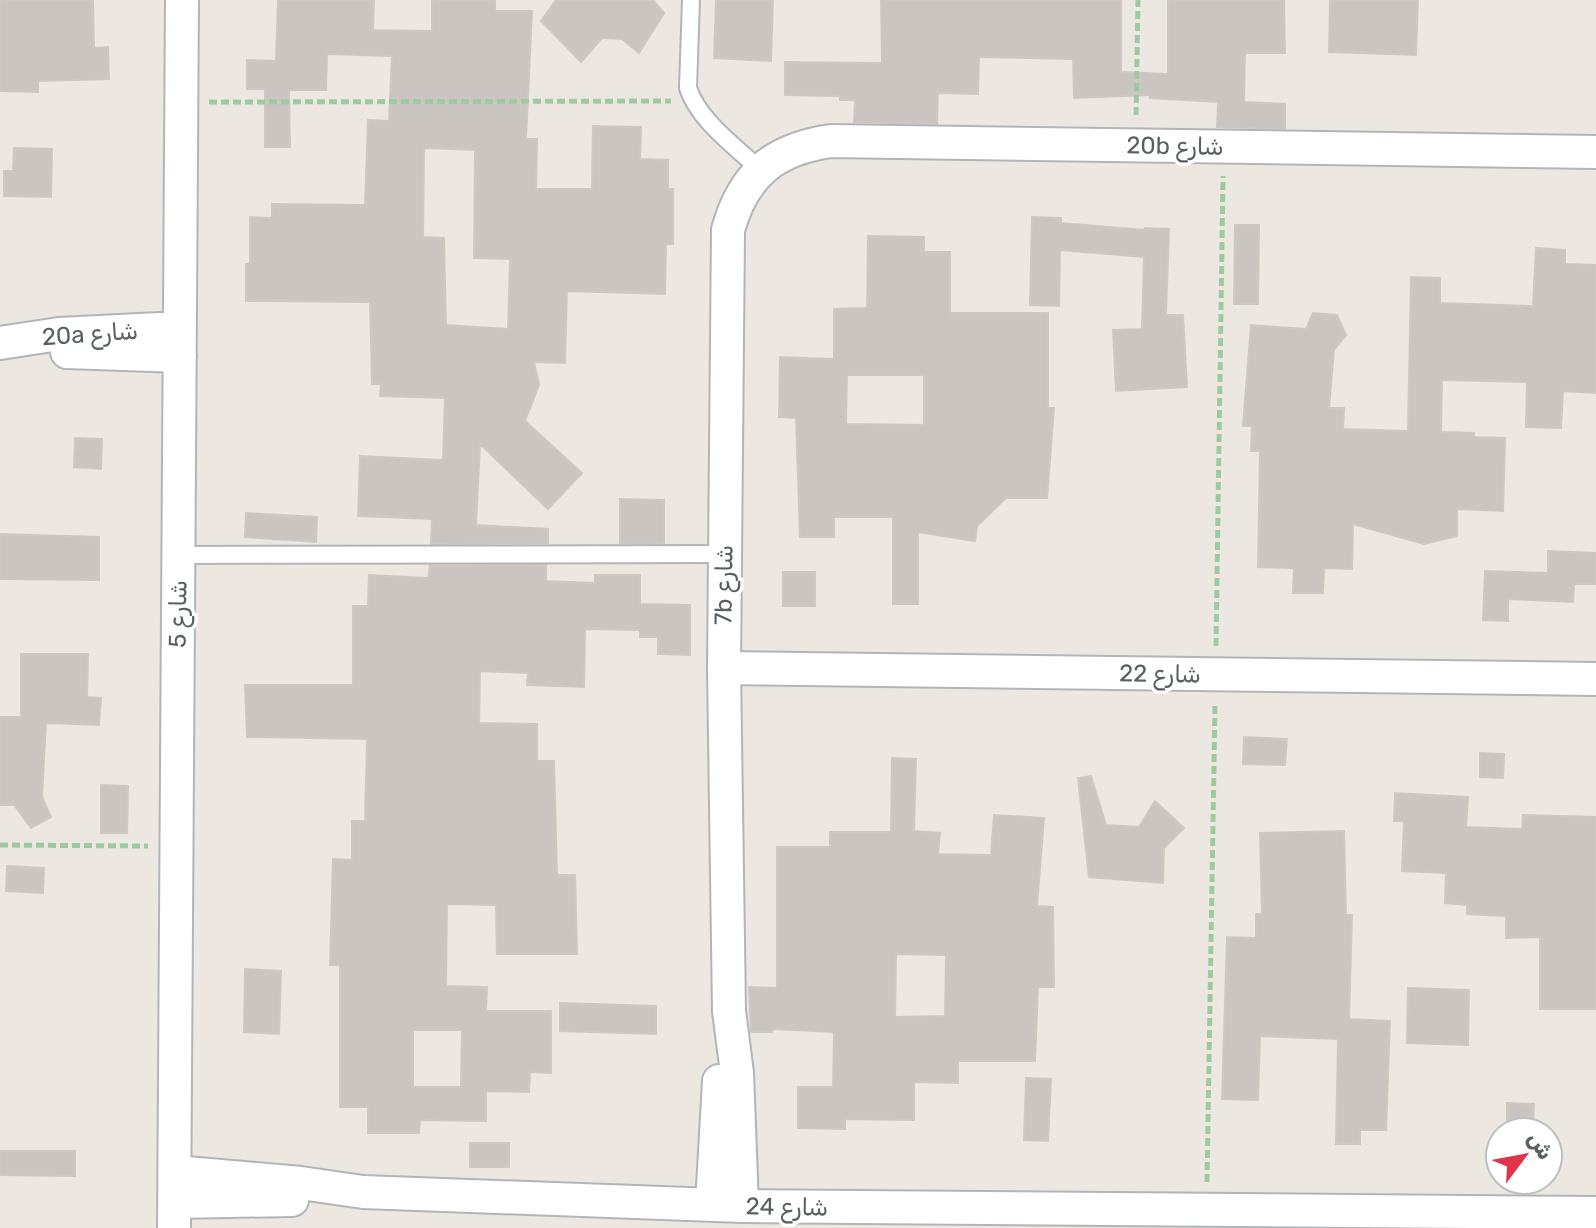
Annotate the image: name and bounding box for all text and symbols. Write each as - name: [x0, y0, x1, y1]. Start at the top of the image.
- street label: 20b شارع: [1126, 131, 1224, 163]
- street label: 20a شارع: [41, 317, 139, 353]
- street label: 7b شارع: [709, 545, 741, 625]
- street label: شارع 5: [163, 580, 195, 648]
- street label: شارع 22: [1119, 659, 1201, 691]
- north arrow: [1484, 1116, 1564, 1196]
- text: ش: [1522, 1127, 1559, 1165]
- street label: شارع 24: [745, 1192, 829, 1224]

